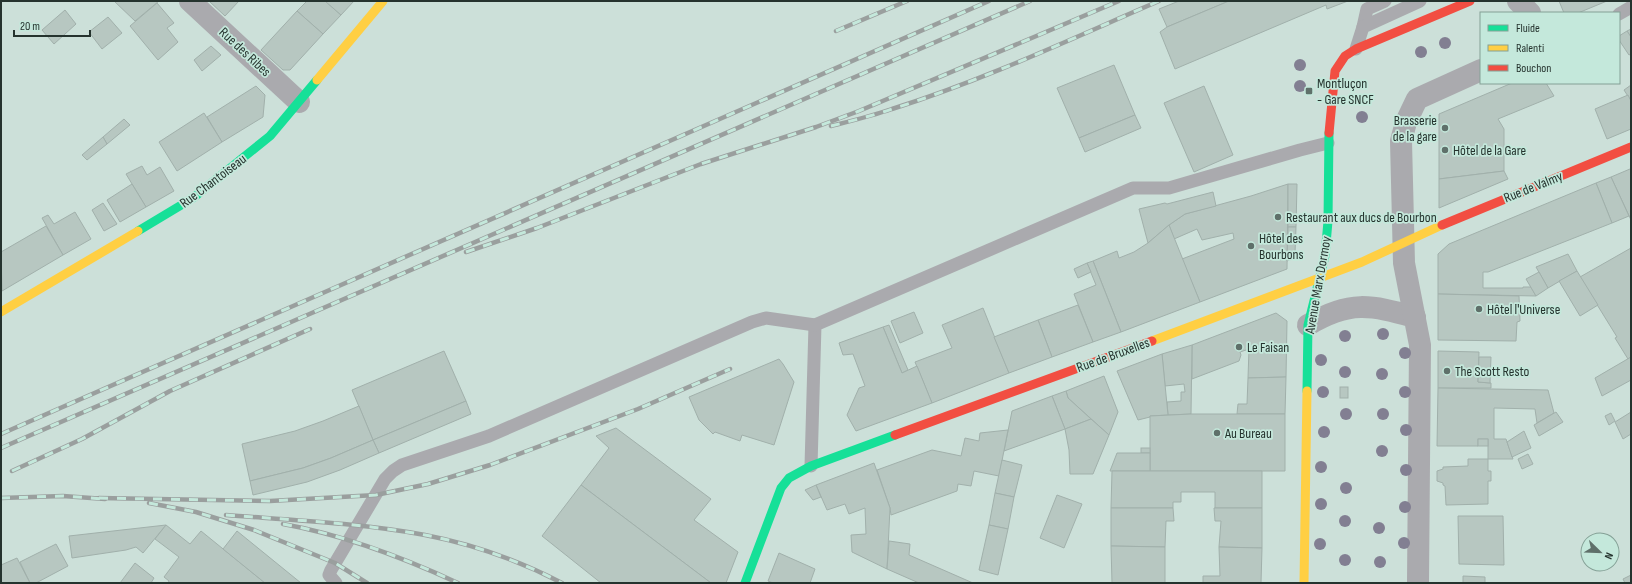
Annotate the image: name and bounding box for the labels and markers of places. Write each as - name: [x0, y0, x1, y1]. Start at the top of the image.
- place label: Montluçon - Gare SNCF: [1317, 75, 1374, 108]
- marker: Montluçon - Gare SNCF: [1304, 86, 1314, 96]
- place label: Brasserie de la gare: [1393, 112, 1437, 145]
- marker: Brasserie de la gare: [1440, 123, 1450, 133]
- place label: Hôtel de la Gare: [1453, 142, 1526, 159]
- marker: Hôtel de la Gare: [1440, 145, 1450, 155]
- place label: Restaurant aux ducs de Bourbon: [1286, 209, 1437, 226]
- marker: Restaurant aux ducs de Bourbon: [1273, 212, 1283, 222]
- place label: Hôtel des Bourbons: [1259, 230, 1304, 263]
- marker: Hôtel des Bourbons: [1246, 241, 1256, 251]
- place label: Hôtel l'Universe: [1487, 301, 1560, 318]
- marker: Hôtel l'Universe: [1474, 304, 1484, 314]
- place label: Le Faisan: [1247, 339, 1289, 356]
- marker: Le Faisan: [1234, 342, 1244, 352]
- place label: The Scott Resto: [1455, 363, 1530, 380]
- marker: The Scott Resto: [1442, 366, 1452, 376]
- place label: Au Bureau: [1224, 425, 1272, 442]
- marker: Au Bureau: [1212, 428, 1222, 438]

